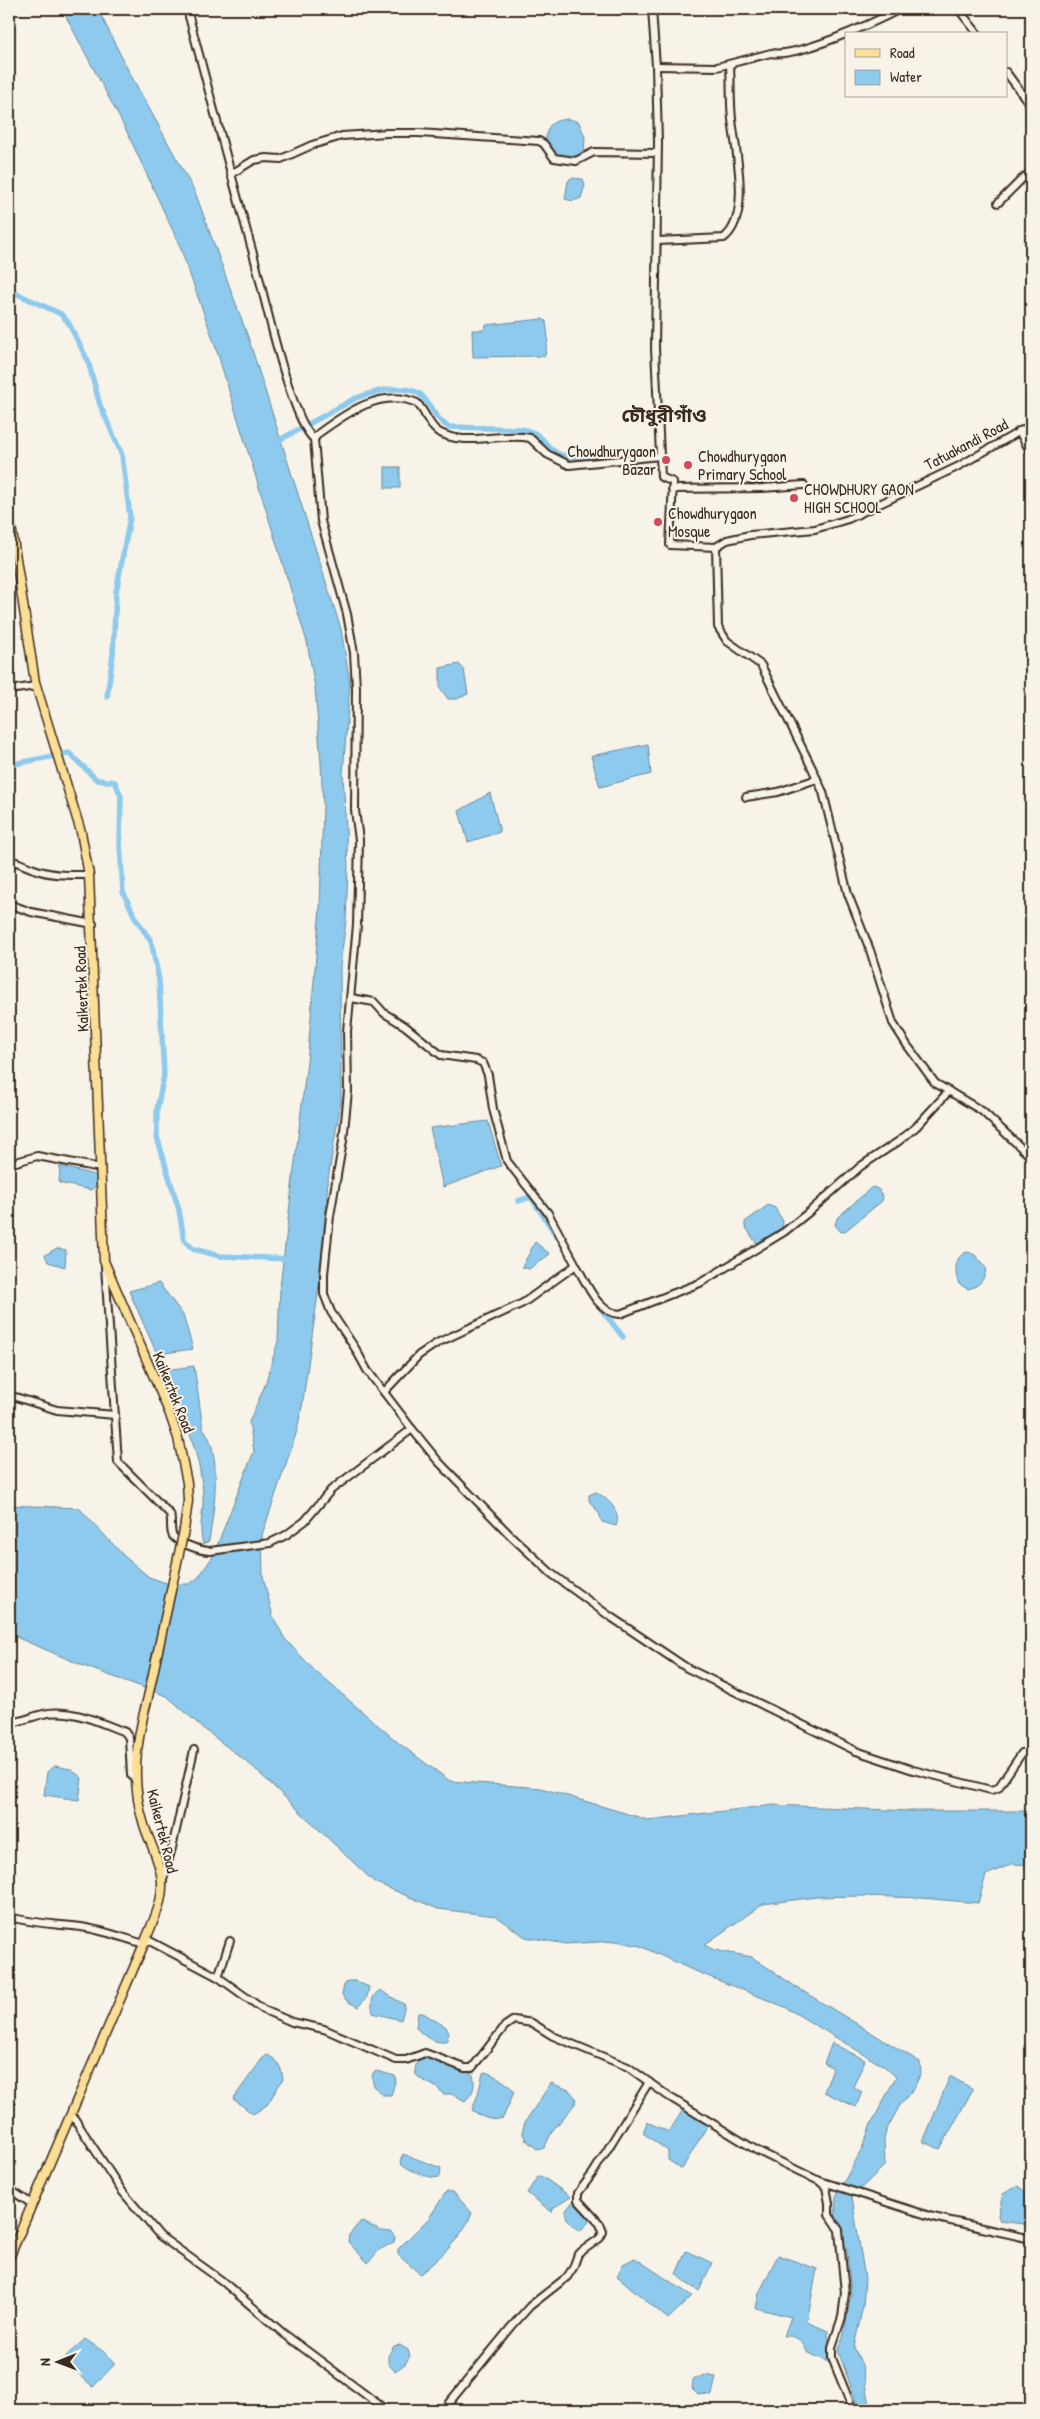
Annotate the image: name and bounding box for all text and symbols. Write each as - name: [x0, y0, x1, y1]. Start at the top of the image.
- legend: [845, 32, 1008, 98]
- text: Road: [890, 42, 915, 63]
- text: Water: [890, 66, 922, 87]
- district label: চৌধুরীগাঁও: [622, 402, 706, 428]
- street label: Tatuakandi Road: [920, 413, 1012, 475]
- place label: Chowdhurygaon Bazar: [567, 440, 656, 480]
- place label: Chowdhurygaon Primary School: [698, 445, 787, 485]
- marker: Chowdhurygaon Bazar: [660, 454, 672, 466]
- marker: Chowdhurygaon Primary School: [682, 459, 694, 471]
- place label: CHOWDHURY GAON HIGH SCHOOL: [804, 478, 914, 518]
- marker: CHOWDHURY GAON HIGH SCHOOL: [788, 492, 800, 504]
- place label: Chowdhurygaon Mosque: [668, 502, 757, 542]
- marker: Chowdhurygaon Mosque: [652, 516, 664, 528]
- street label: Kaikertek Road: [69, 946, 93, 1032]
- street label: Kaikertek Road: [148, 1348, 200, 1436]
- street label: Kaikertek Road: [142, 1787, 184, 1875]
- north arrow: [32, 2336, 82, 2386]
- text: N: [35, 2358, 54, 2366]

